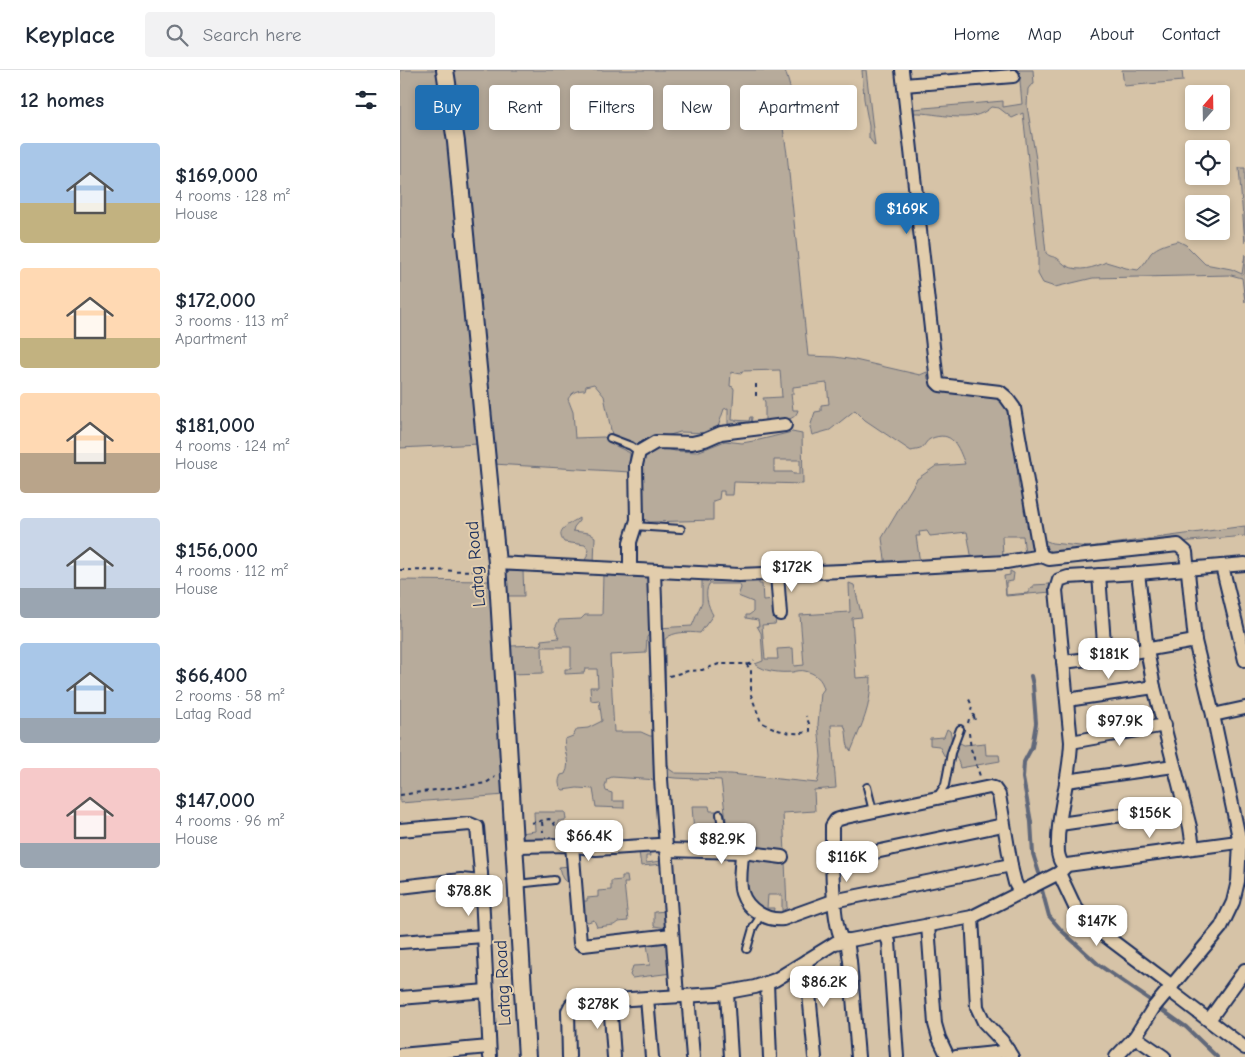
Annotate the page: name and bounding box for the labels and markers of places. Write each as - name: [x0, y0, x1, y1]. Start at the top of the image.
- pin: $169K: [872, 192, 942, 235]
- pin: $172K: [757, 550, 827, 593]
- pin: $181K: [1074, 638, 1144, 680]
- pin: $97.9K: [1079, 704, 1161, 747]
- pin: $156K: [1115, 796, 1185, 839]
- pin: $66.4K: [548, 820, 630, 862]
- pin: $82.9K: [681, 822, 763, 865]
- pin: $116K: [812, 840, 882, 883]
- pin: $78.8K: [428, 874, 510, 917]
- pin: $147K: [1062, 904, 1132, 947]
- pin: $86.2K: [783, 966, 865, 1008]
- pin: $278K: [563, 988, 633, 1030]

